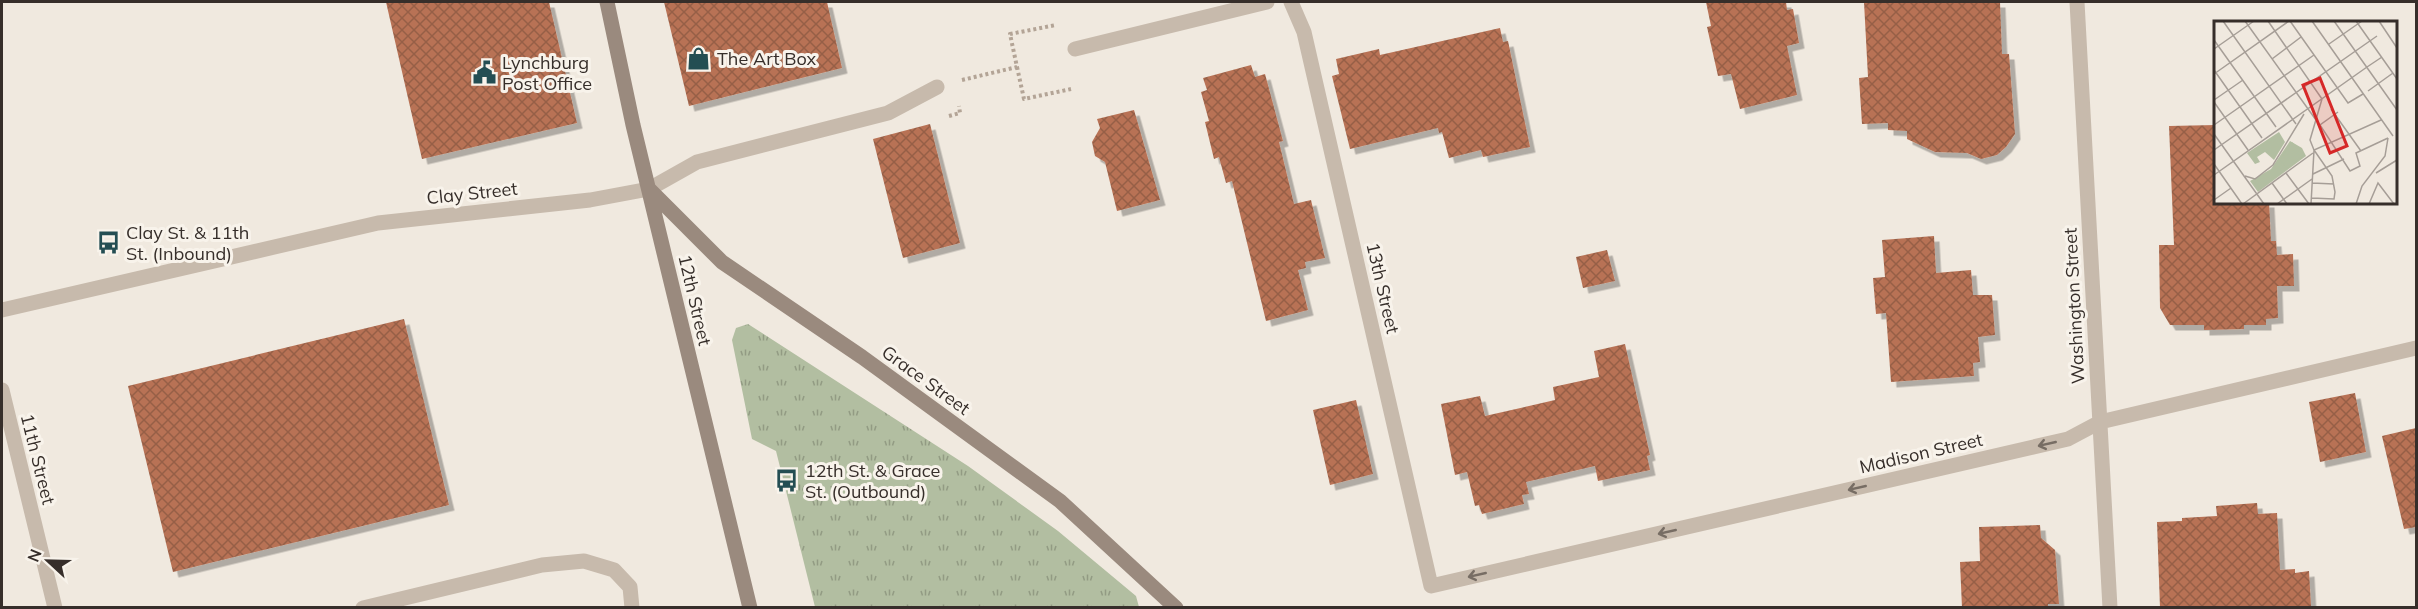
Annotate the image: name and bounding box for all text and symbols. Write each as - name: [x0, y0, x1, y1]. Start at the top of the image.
- inset map: [2214, 21, 2397, 204]
- shop icon: The Art Box: [686, 45, 712, 71]
- place label: The Art Box: [717, 47, 816, 70]
- place label: Lynchburg Post Office: [502, 51, 592, 95]
- public building icon: Lynchburg Post Office: [471, 59, 497, 85]
- street label: Clay Street: [425, 177, 519, 209]
- place label: Clay St. & 11th St. (Inbound): [126, 221, 249, 265]
- street label: Washington Street: [2058, 227, 2090, 385]
- bus stop icon: Clay St. & 11th St. (Inbound): [95, 229, 121, 255]
- street label: 13th Street: [1361, 240, 1405, 336]
- street label: 12th Street: [673, 252, 717, 348]
- street label: Grace Street: [877, 340, 975, 420]
- street label: 11th Street: [16, 411, 60, 507]
- street label: Madison Street: [1857, 428, 1985, 478]
- one-way arrow: [2038, 439, 2057, 451]
- place label: 12th St. & Grace St. (Outbound): [805, 459, 940, 503]
- bus stop icon: 12th St. & Grace St. (Outbound): [774, 467, 800, 493]
- one-way arrow: [1848, 483, 1867, 494]
- one-way arrow: [1657, 526, 1676, 538]
- north arrow: [18, 531, 78, 591]
- text: N: [23, 546, 46, 565]
- one-way arrow: [1467, 570, 1486, 582]

